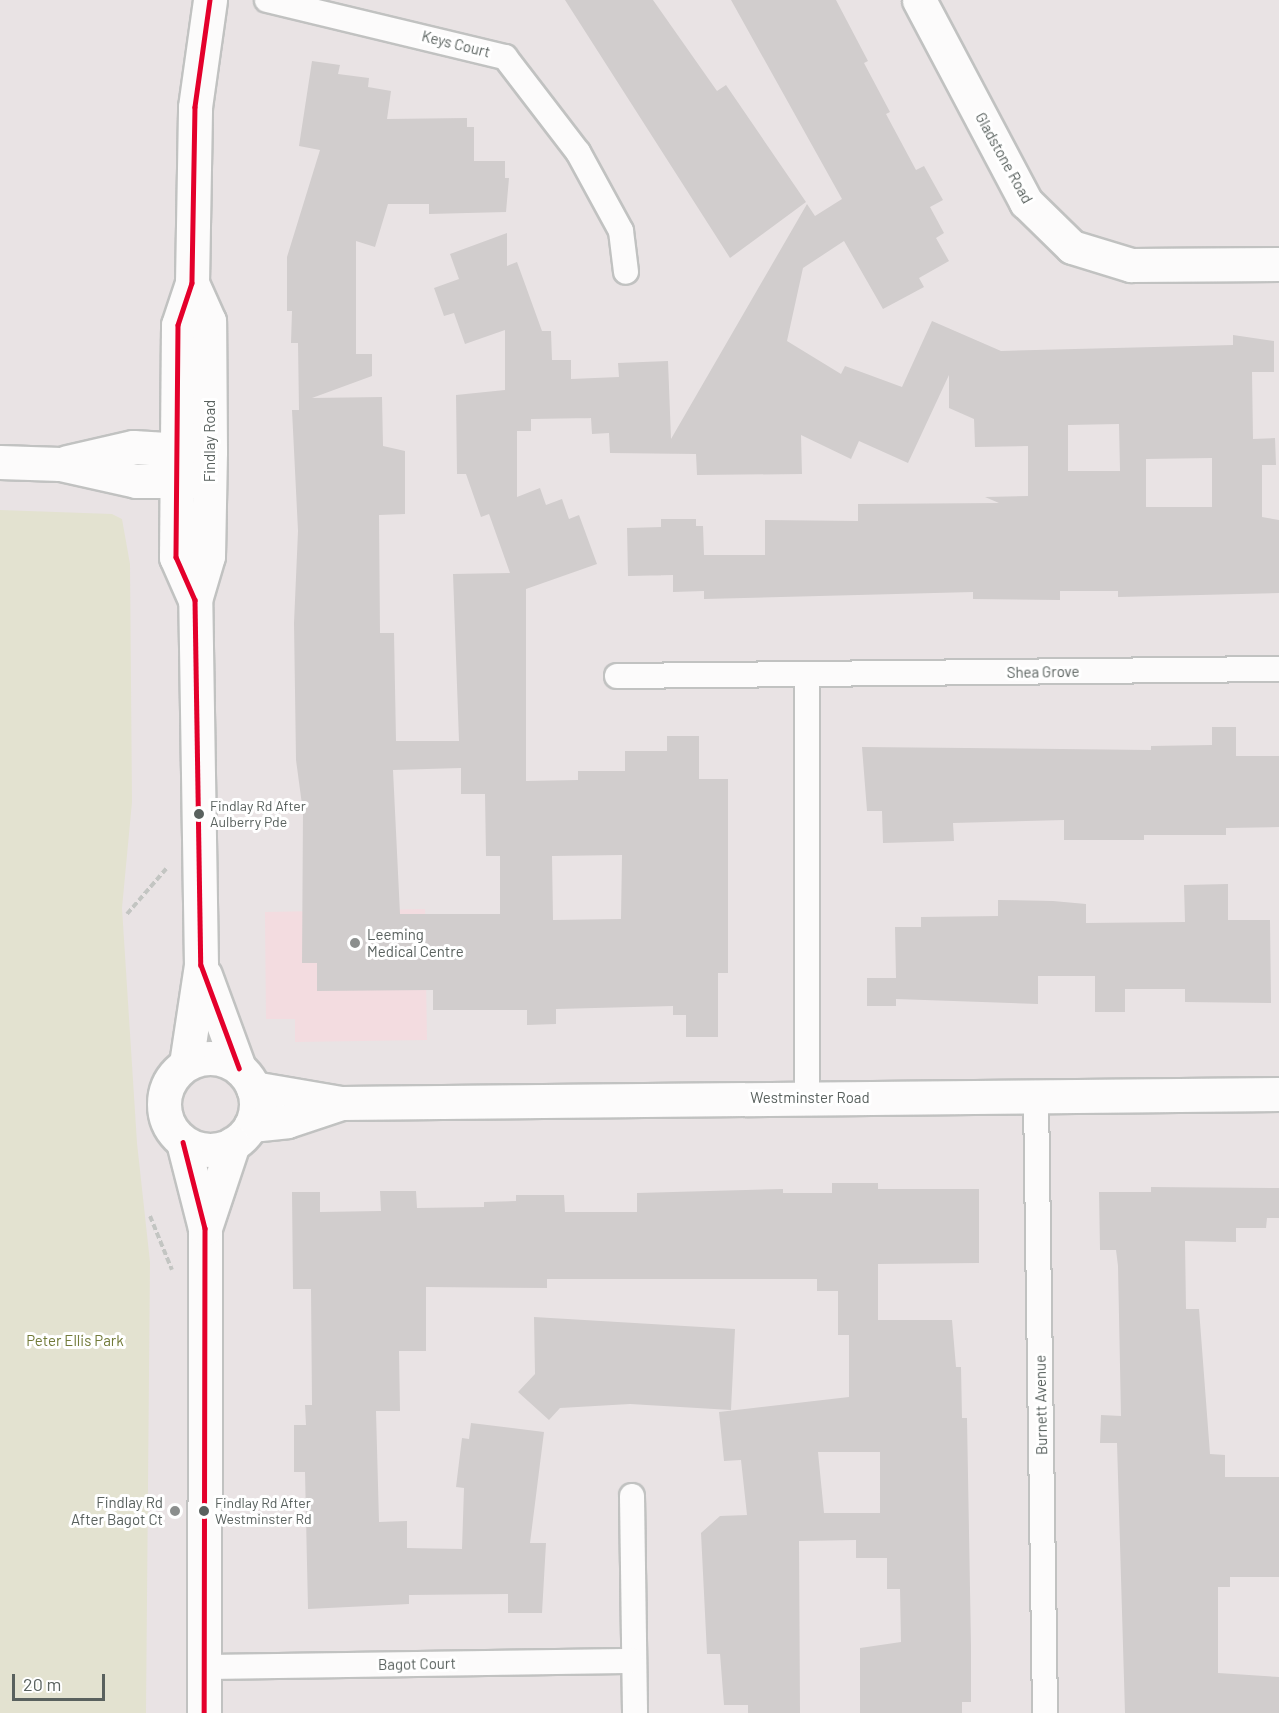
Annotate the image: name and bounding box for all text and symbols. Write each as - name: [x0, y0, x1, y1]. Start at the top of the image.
- street label: Keys Court: [420, 27, 492, 61]
- street label: Gladstone Road: [972, 109, 1036, 207]
- street label: Findlay Road: [201, 400, 219, 482]
- street label: Shea Grove: [1007, 662, 1079, 682]
- place label: Findlay Rd After Aulberry Pde: [210, 798, 306, 831]
- marker: Findlay Rd After Aulberry Pde: [193, 808, 205, 820]
- place label: Leeming Medical Centre: [367, 925, 464, 960]
- marker: Leeming Medical Centre: [348, 936, 362, 950]
- street label: Westminster Road: [750, 1089, 870, 1107]
- park label: Peter Ellis Park: [26, 1332, 124, 1350]
- street label: Burnett Avenue: [1031, 1355, 1051, 1455]
- place label: Findlay Rd After Bagot Ct: [71, 1493, 163, 1528]
- place label: Findlay Rd After Westminster Rd: [215, 1495, 312, 1528]
- marker: Findlay Rd After Bagot Ct: [168, 1504, 182, 1518]
- marker: Findlay Rd After Westminster Rd: [198, 1505, 210, 1517]
- street label: Bagot Court: [378, 1654, 456, 1674]
- scale bar: [15, 1662, 108, 1700]
- text: 20 m: [23, 1673, 61, 1695]

